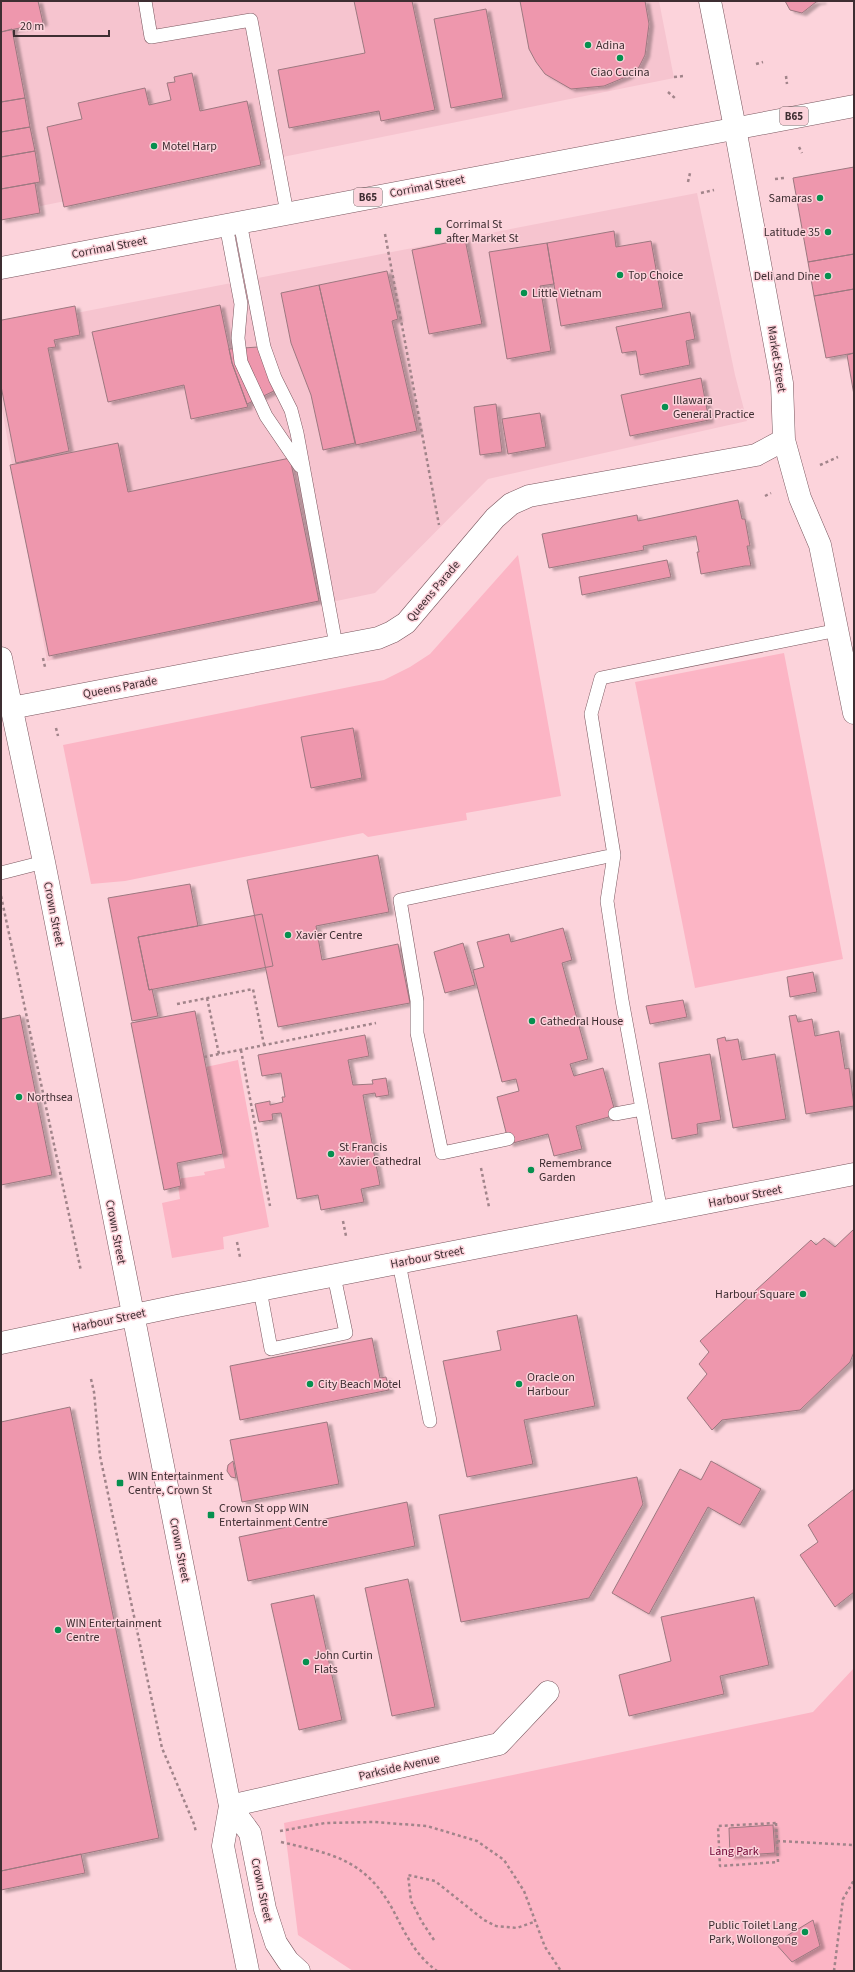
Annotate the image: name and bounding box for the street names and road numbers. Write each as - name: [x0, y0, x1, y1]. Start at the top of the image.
- road number: B65: [780, 107, 808, 125]
- street label: Corrimal Street: [388, 171, 466, 202]
- road number: B65: [354, 188, 382, 206]
- street label: Corrimal Street: [70, 232, 148, 263]
- street label: Market Street: [763, 325, 790, 394]
- street label: Queens Parade: [403, 557, 464, 626]
- street label: Queens Parade: [82, 672, 159, 703]
- street label: Crown Street: [39, 881, 68, 948]
- street label: Harbour Street: [707, 1181, 783, 1212]
- street label: Crown Street: [101, 1199, 130, 1266]
- street label: Harbour Street: [389, 1242, 465, 1273]
- street label: Harbour Street: [71, 1304, 147, 1337]
- street label: Crown Street: [165, 1517, 194, 1584]
- street label: Parkside Avenue: [357, 1750, 441, 1785]
- street label: Crown Street: [246, 1857, 277, 1924]

